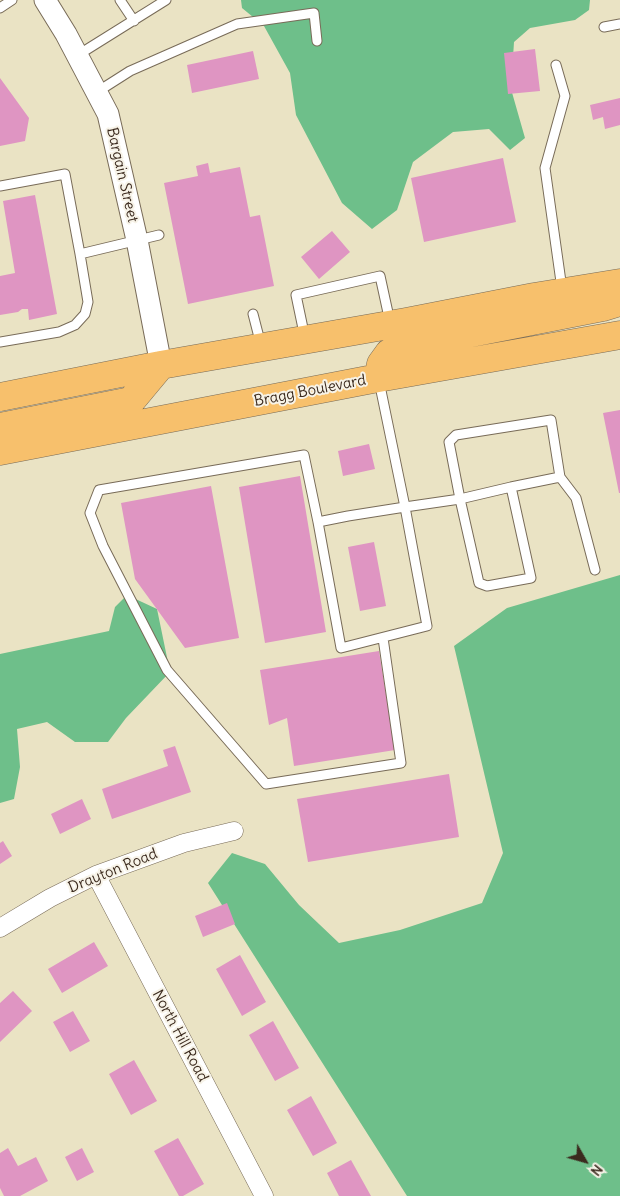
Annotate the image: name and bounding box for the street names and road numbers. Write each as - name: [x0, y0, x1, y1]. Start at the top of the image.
- street label: Bargain Street: [102, 126, 142, 224]
- street label: Bragg Boulevard: [253, 371, 367, 411]
- street label: Drayton Road: [66, 845, 160, 897]
- street label: North Hill Road: [148, 987, 212, 1085]

